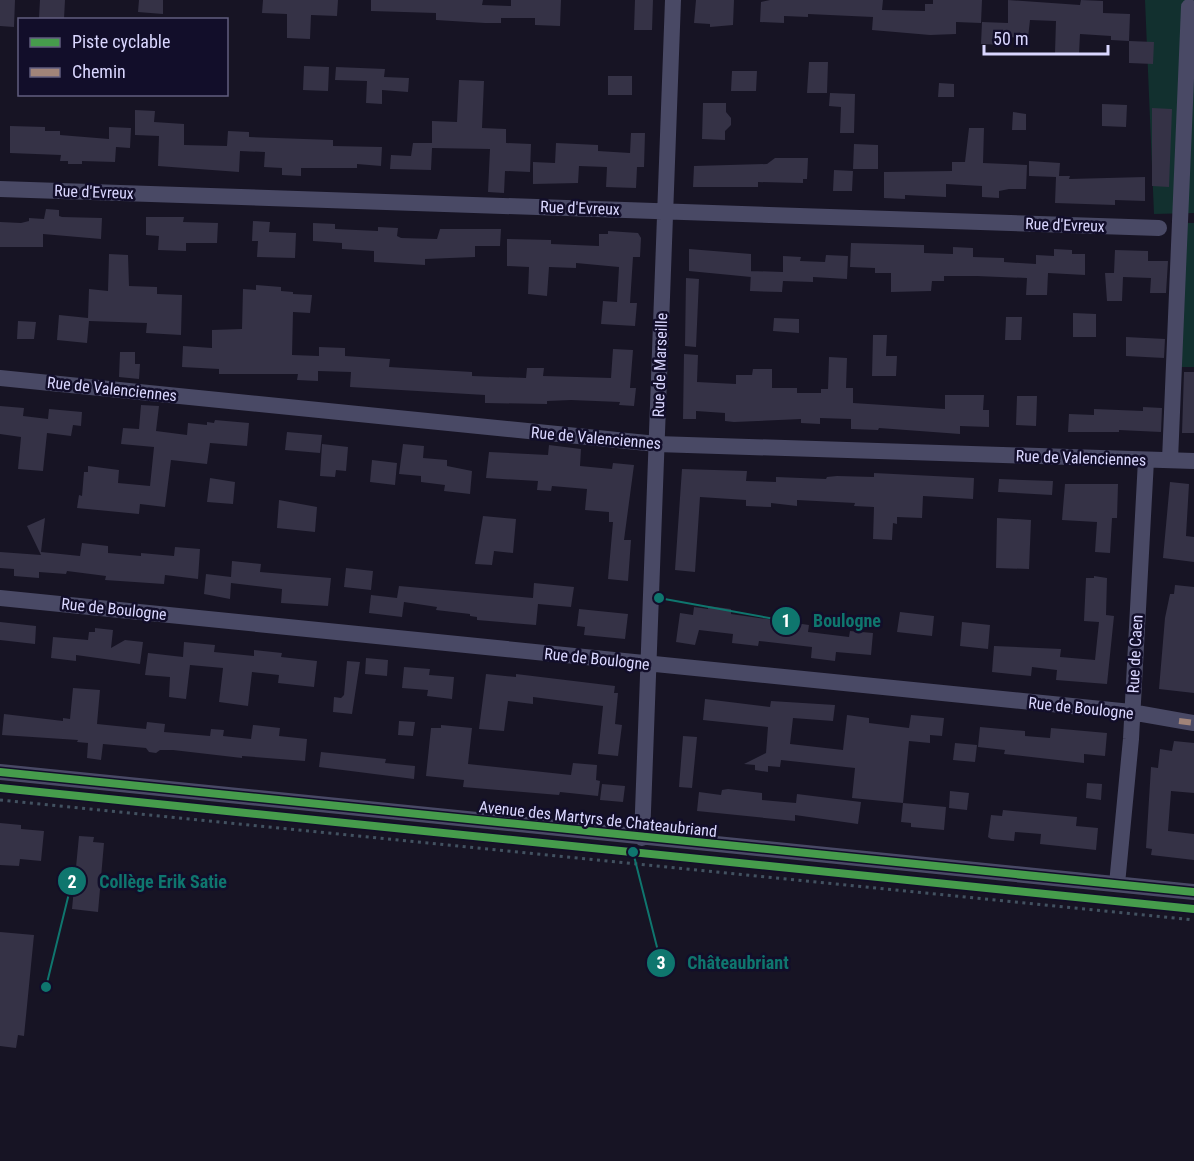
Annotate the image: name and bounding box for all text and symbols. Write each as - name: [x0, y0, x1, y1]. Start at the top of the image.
- legend: [18, 18, 228, 96]
- scale bar: [984, 18, 1108, 56]
- text: 50 m: [993, 28, 1028, 49]
- text: Piste cyclable: [72, 31, 170, 52]
- text: Chemin: [72, 61, 126, 82]
- street label: Rue d'Evreux: [54, 181, 134, 203]
- street label: Rue d'Evreux: [540, 197, 620, 219]
- street label: Rue d'Evreux: [1025, 214, 1105, 236]
- street label: Rue de Marseille: [649, 312, 671, 418]
- street label: Rue de Valenciennes: [46, 373, 178, 405]
- street label: Rue de Valenciennes: [530, 423, 662, 453]
- street label: Rue de Valenciennes: [1015, 446, 1147, 470]
- street label: Rue de Boulogne: [60, 594, 168, 624]
- callout: Boulogne: [771, 603, 893, 639]
- text: 1: [781, 610, 791, 631]
- text: Boulogne: [813, 610, 881, 631]
- street label: Rue de Caen: [1123, 614, 1147, 694]
- street label: Rue de Boulogne: [543, 644, 651, 674]
- street label: Rue de Boulogne: [1027, 693, 1135, 723]
- street label: Avenue des Martyrs de Chateaubriand: [478, 797, 718, 841]
- callout: Collège Erik Satie: [57, 863, 239, 899]
- text: 2: [67, 871, 77, 892]
- text: Collège Erik Satie: [99, 871, 227, 892]
- callout: Châteaubriant: [646, 945, 801, 981]
- text: 3: [656, 952, 666, 973]
- text: Châteaubriant: [687, 952, 789, 973]

